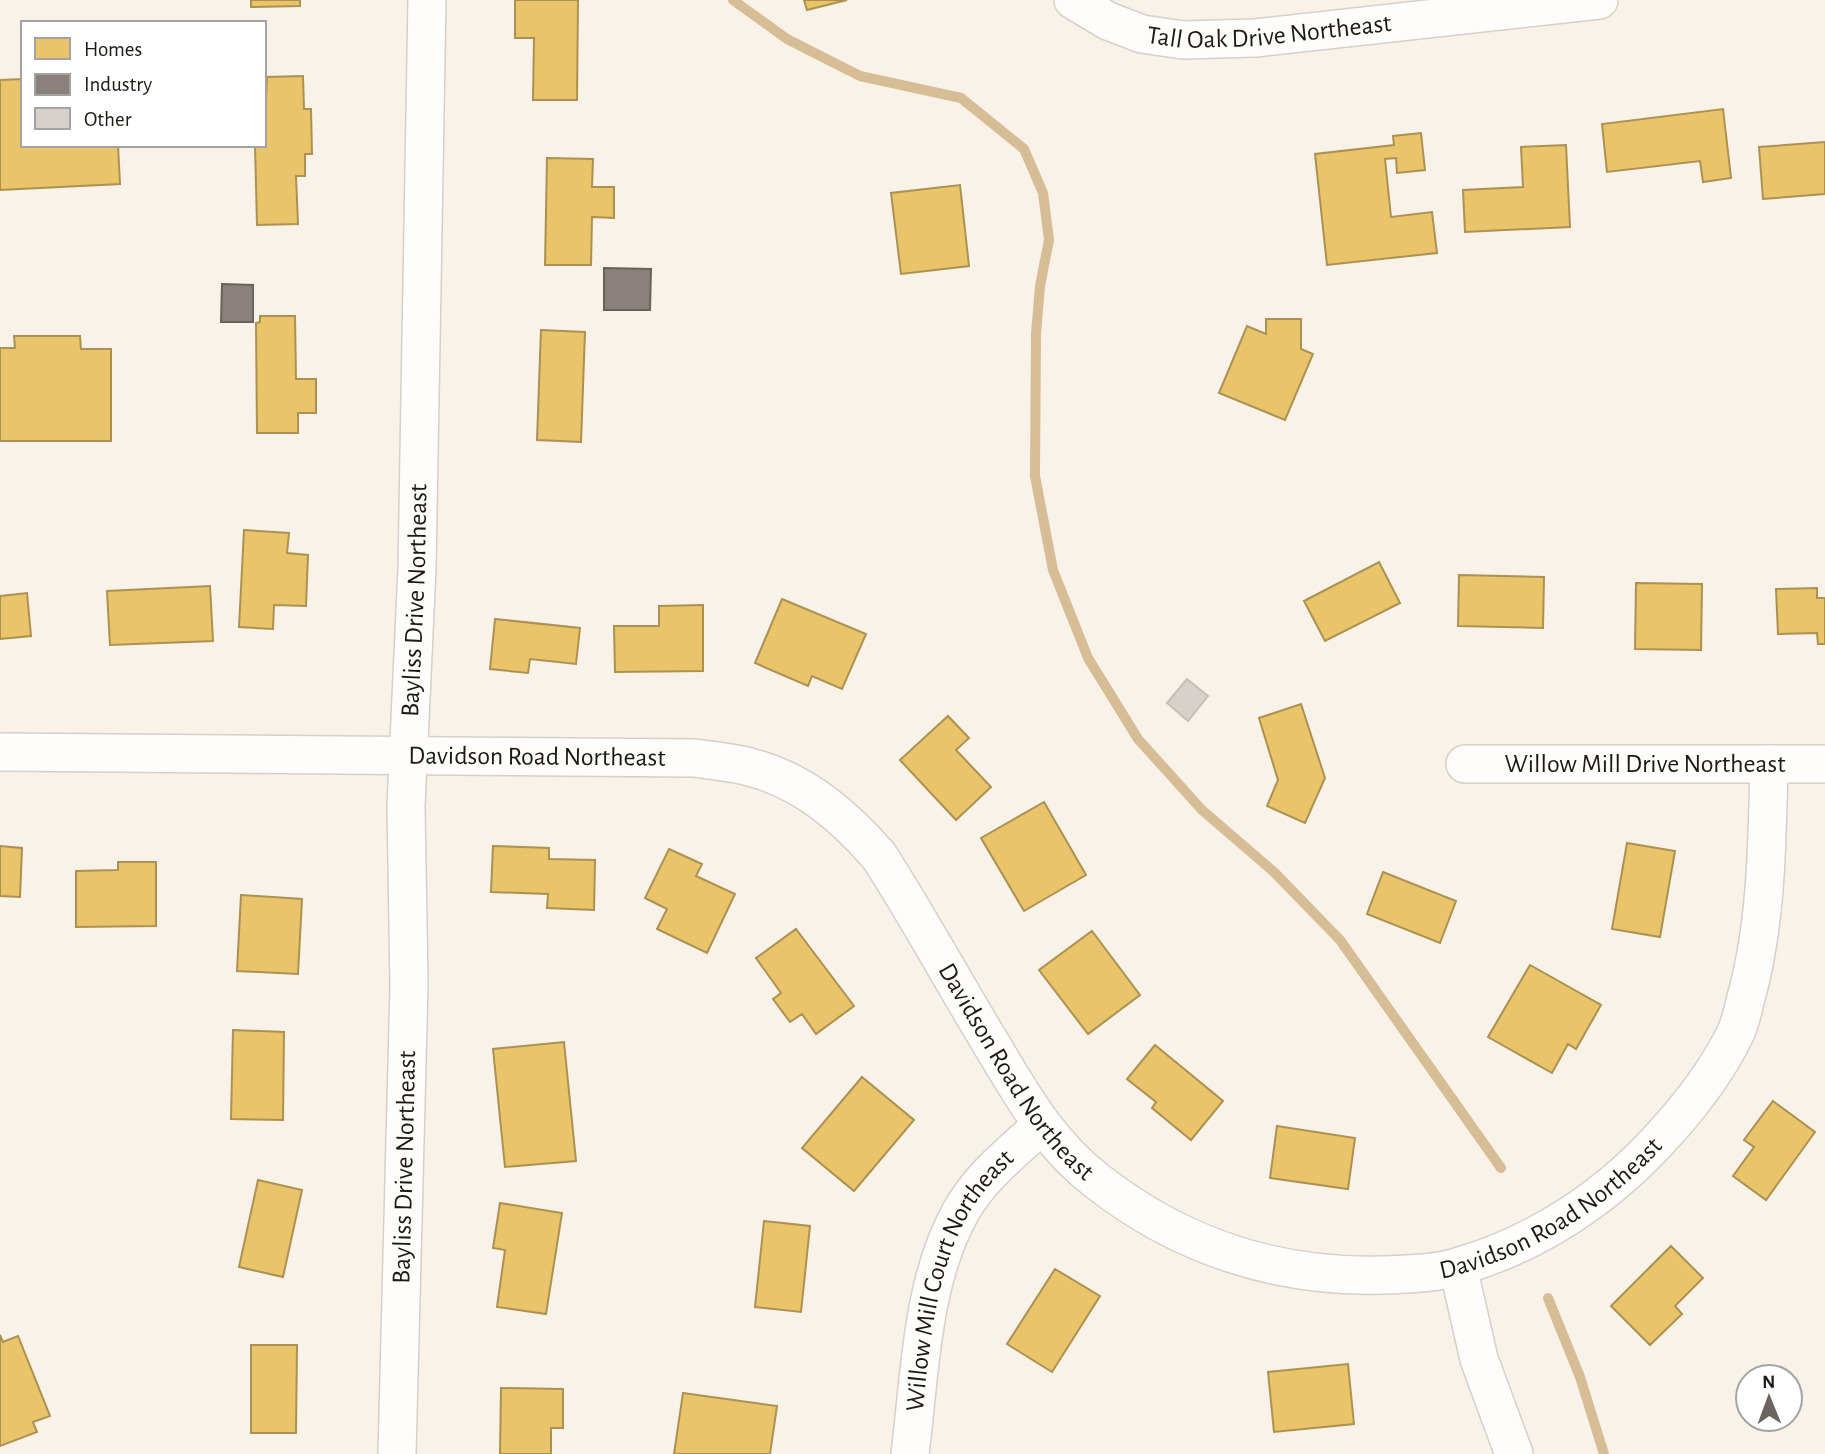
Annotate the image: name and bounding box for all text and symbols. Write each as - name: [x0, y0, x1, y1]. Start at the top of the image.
- street label: Tall Oak Drive Northeast: [1145, 10, 1393, 53]
- legend: [21, 21, 266, 147]
- text: Homes: [84, 39, 142, 60]
- text: Industry: [84, 74, 152, 95]
- text: Other: [84, 109, 132, 130]
- street label: Bayliss Drive Northeast: [397, 484, 431, 718]
- street label: Davidson Road Northeast: [408, 743, 666, 771]
- street label: Willow Mill Drive Northeast: [1505, 751, 1785, 777]
- street label: Davidson Road Northeast: [934, 959, 1099, 1185]
- street label: Bayliss Drive Northeast: [388, 1050, 420, 1284]
- street label: Davidson Road Northeast: [1437, 1133, 1667, 1284]
- street label: Willow Mill Court Northeast: [902, 1144, 1018, 1413]
- north arrow: [1734, 1363, 1804, 1433]
- text: N: [1762, 1373, 1776, 1392]

